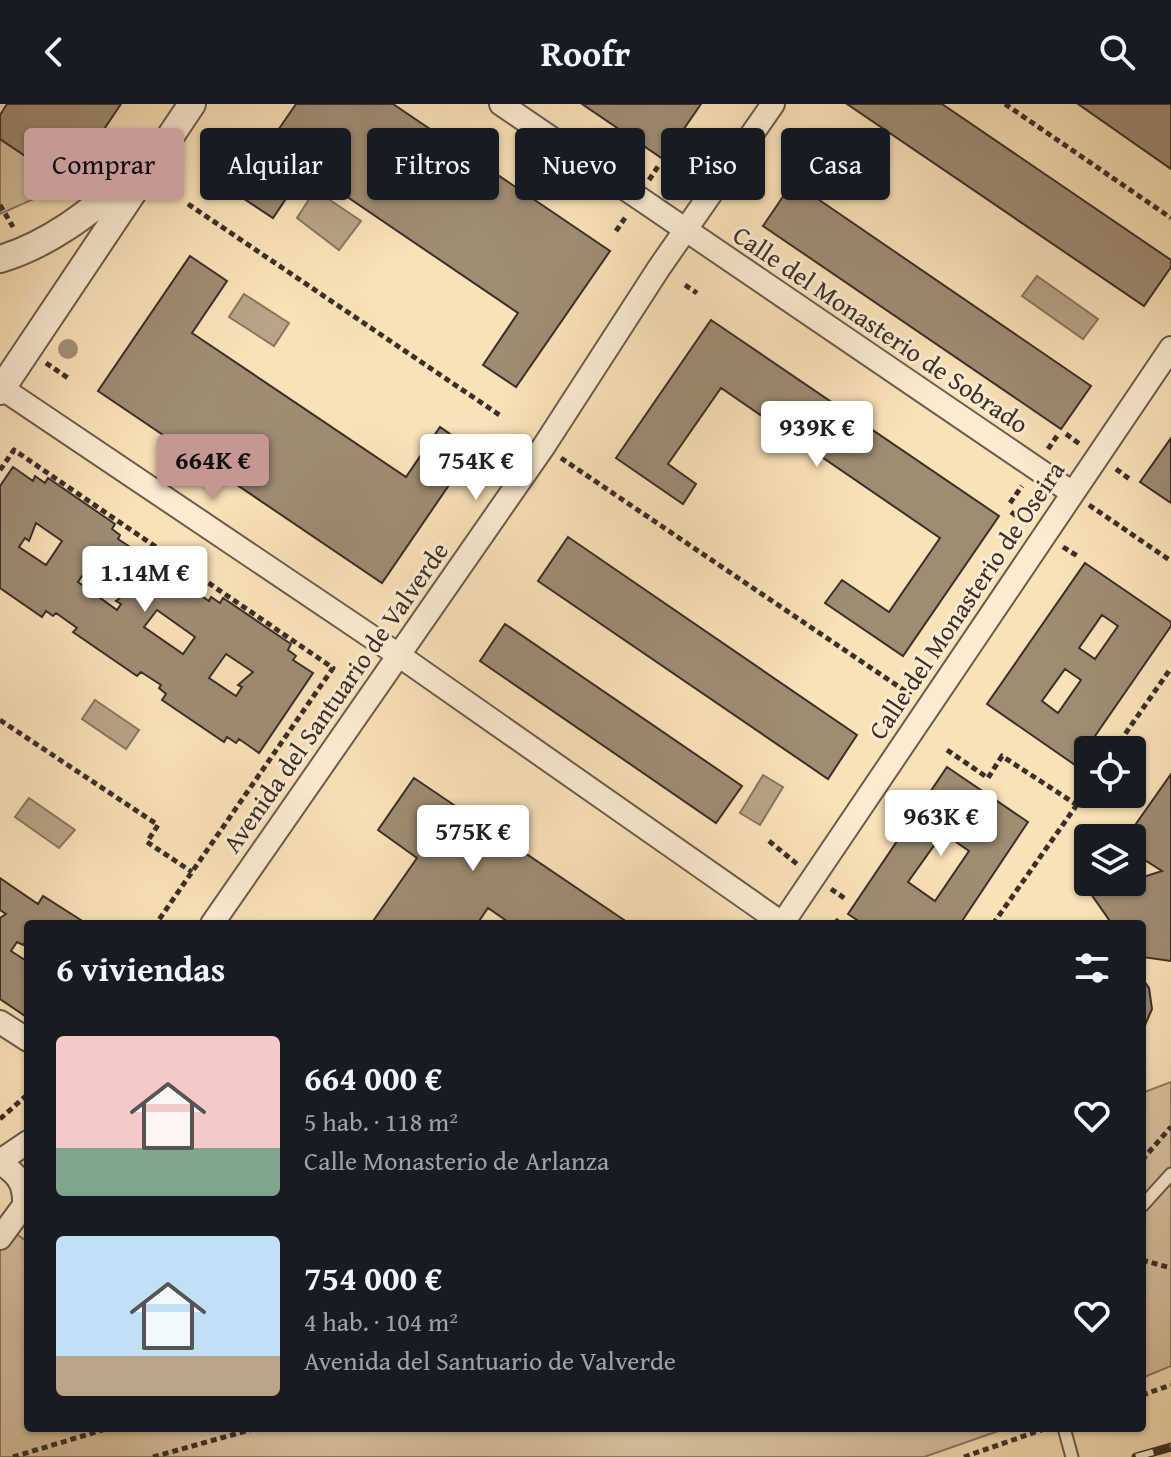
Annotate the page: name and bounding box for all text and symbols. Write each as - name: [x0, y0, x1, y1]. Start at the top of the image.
- text: Roofr: [541, 26, 630, 79]
- icon: back: [32, 30, 76, 74]
- icon: search: [1095, 30, 1139, 74]
- chip: Comprar: [24, 128, 184, 200]
- chip: Alquilar: [200, 128, 351, 200]
- chip: Filtros: [367, 128, 499, 200]
- chip: Nuevo: [515, 128, 645, 200]
- chip: Piso: [661, 128, 765, 200]
- chip: Casa: [781, 128, 890, 200]
- street label: Calle del Monasterio de Sobrado: [725, 215, 1037, 443]
- pin: 939K €: [752, 401, 882, 469]
- text: 939K €: [779, 407, 855, 446]
- pin: 664K €: [148, 434, 278, 502]
- pin: 754K €: [411, 434, 541, 502]
- text: 664K €: [175, 440, 251, 479]
- text: 754K €: [438, 440, 514, 479]
- street label: Calle del Monasterio de Oseira: [858, 452, 1074, 747]
- street label: Avenida del Santuario de Valverde: [212, 533, 458, 861]
- pin: 1.14M €: [71, 546, 219, 614]
- text: 1.14M €: [100, 552, 190, 591]
- map controls: [1074, 736, 1146, 896]
- button: locate: [1074, 736, 1146, 808]
- pin: 963K €: [876, 790, 1006, 858]
- text: 963K €: [903, 796, 979, 835]
- pin: 575K €: [408, 805, 538, 873]
- text: 575K €: [435, 811, 511, 850]
- button: layers: [1074, 824, 1146, 896]
- text: 6 viviendas: [56, 944, 225, 993]
- icon: filters: [1070, 946, 1114, 990]
- text: 664 000 €: [304, 1053, 442, 1102]
- icon: home: [120, 1068, 216, 1164]
- icon: heart: [1070, 1094, 1114, 1138]
- text: 5 hab. · 118 m²: [304, 1102, 458, 1141]
- text: Calle Monasterio de Arlanza: [304, 1141, 609, 1180]
- text: 754 000 €: [304, 1253, 442, 1302]
- icon: home: [120, 1268, 216, 1364]
- icon: heart: [1070, 1294, 1114, 1338]
- text: 4 hab. · 104 m²: [304, 1302, 458, 1341]
- text: Avenida del Santuario de Valverde: [304, 1341, 676, 1380]

